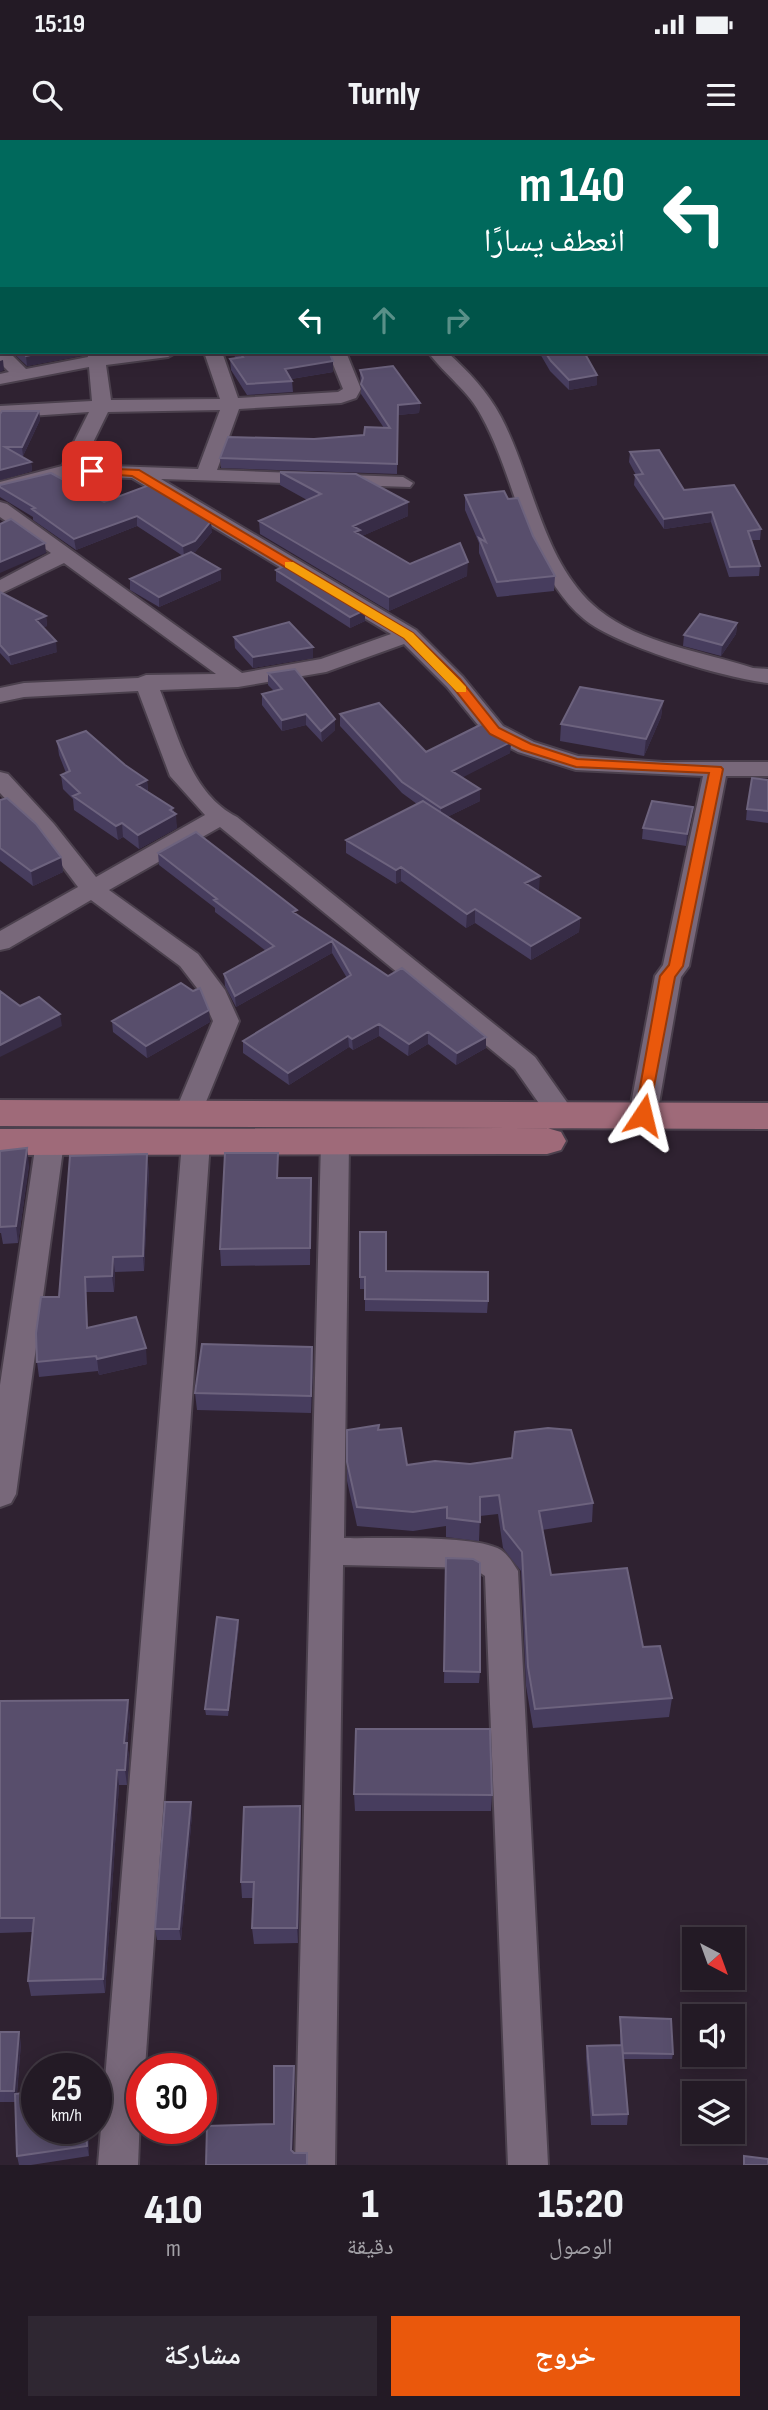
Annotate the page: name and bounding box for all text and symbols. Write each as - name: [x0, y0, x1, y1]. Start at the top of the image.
- text: 15:19: [35, 9, 85, 40]
- text: Turnly: [348, 75, 420, 114]
- icon: search: [28, 76, 66, 114]
- icon: menu: [702, 76, 740, 114]
- text: 140 m: [519, 157, 625, 216]
- icon: left: [649, 168, 740, 259]
- text: انعطف يسارًا: [484, 222, 625, 261]
- icon: left: [292, 301, 330, 339]
- icon: ahead: [365, 301, 403, 339]
- icon: right: [438, 301, 476, 339]
- pin: [62, 441, 122, 501]
- icon: arrive: [73, 452, 111, 490]
- position arrow: [606, 1078, 680, 1152]
- north arrow: [682, 1927, 746, 1990]
- map controls: [682, 1927, 745, 2144]
- button: sound: [682, 2004, 745, 2067]
- speed limit sign: 30: [126, 2053, 217, 2144]
- text: 25: [51, 2068, 82, 2111]
- button: layers: [682, 2081, 745, 2144]
- text: km/h: [51, 2105, 82, 2126]
- text: 1: [362, 2179, 379, 2230]
- text: 15:20: [538, 2179, 624, 2230]
- text: 410: [144, 2185, 203, 2236]
- text: دقيقة: [347, 2233, 394, 2261]
- text: الوصول: [549, 2233, 613, 2261]
- text: m: [166, 2235, 181, 2263]
- button: مشاركة: [28, 2316, 377, 2396]
- button: خروج: [391, 2316, 740, 2396]

